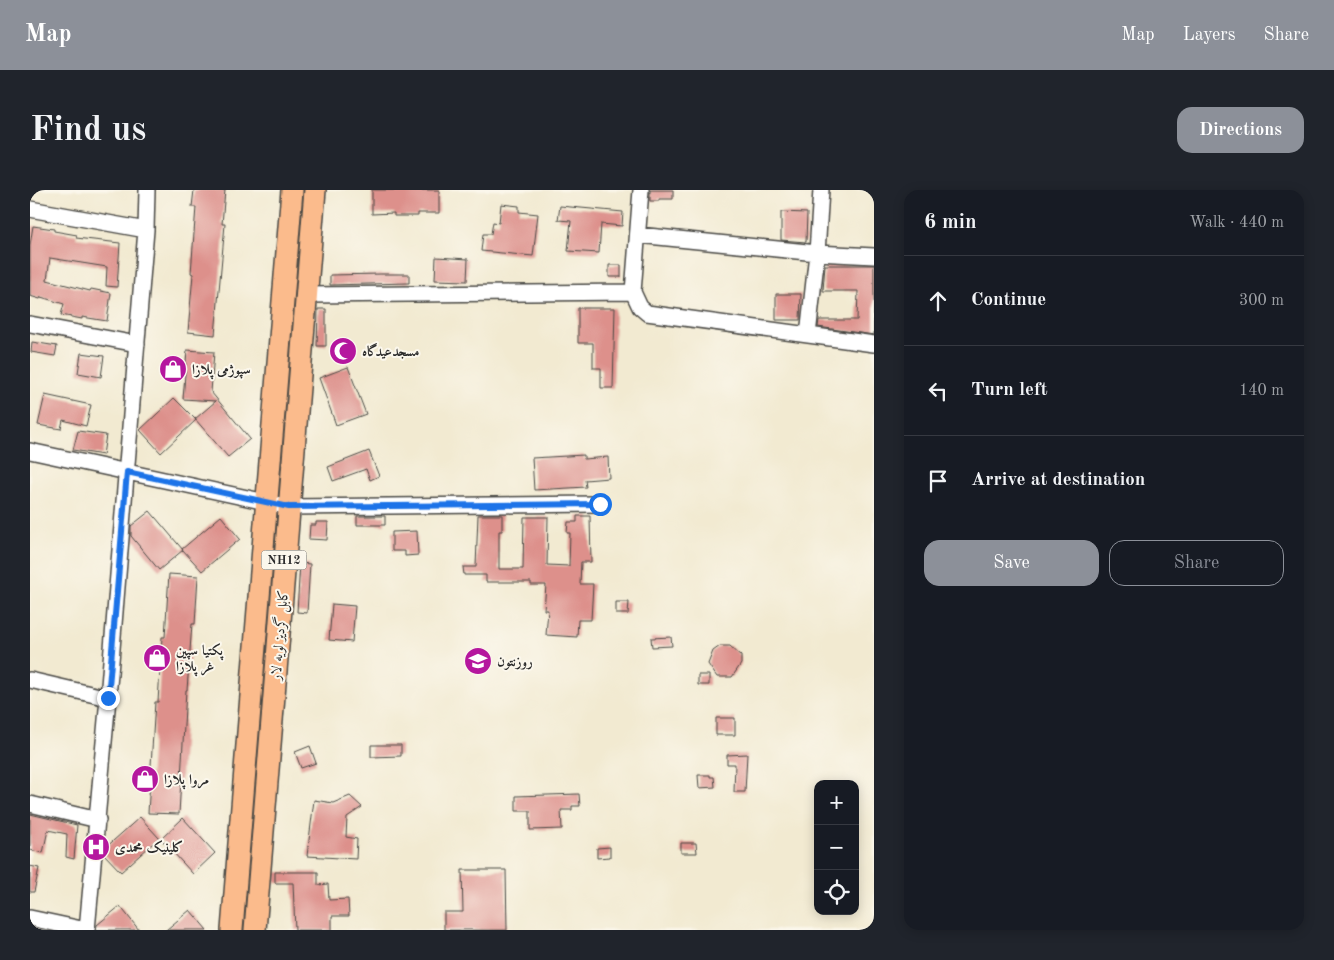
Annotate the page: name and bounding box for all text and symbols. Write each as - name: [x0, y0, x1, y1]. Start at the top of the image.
- text: Map: [25, 23, 72, 47]
- text: Map: [1121, 26, 1155, 44]
- text: Layers: [1183, 26, 1235, 44]
- text: Share: [1263, 26, 1309, 44]
- button: Directions: [1177, 107, 1304, 153]
- text: Find us: [30, 113, 146, 148]
- text: 6 min: [924, 212, 977, 233]
- text: Walk · 440 m: [1189, 215, 1284, 231]
- icon: ahead: [924, 287, 952, 315]
- text: Continue: [971, 291, 1046, 310]
- text: 300 m: [1239, 293, 1284, 309]
- mosque icon: مسجدعیدگاه: [328, 336, 358, 366]
- place label: مسجدعیدگاه: [362, 342, 419, 359]
- shop icon: سپوژمی پلازا: [158, 354, 188, 384]
- place label: سپوژمی پلازا: [192, 363, 251, 380]
- icon: left: [924, 377, 952, 405]
- text: Turn left: [971, 381, 1048, 400]
- text: 140 m: [1239, 383, 1284, 399]
- icon: arrive: [924, 467, 952, 495]
- text: Arrive at destination: [971, 471, 1145, 490]
- route start: [589, 493, 612, 516]
- button: Save: [924, 540, 1099, 586]
- button: Share: [1109, 540, 1284, 586]
- road number: NH12: [262, 550, 306, 570]
- street label: کابل گردیز لویه لار: [266, 589, 294, 683]
- shop icon: پکتیا سپین غر پلازا: [142, 643, 172, 673]
- place label: پکتیا سپین غر پلازا: [176, 643, 224, 677]
- school or university icon: روزنتون: [463, 646, 493, 676]
- place label: روزنتون: [497, 655, 533, 670]
- route end: [97, 687, 120, 710]
- shop icon: مروا پلازا: [130, 764, 160, 794]
- place label: مروا پلازا: [164, 773, 209, 790]
- map controls: [814, 780, 859, 915]
- button: +: [814, 780, 859, 825]
- button: −: [814, 825, 859, 870]
- hospital icon: کلینیک محمدی: [81, 832, 111, 862]
- place label: کلینیک محمدی: [115, 839, 183, 855]
- button: locate: [814, 870, 859, 915]

